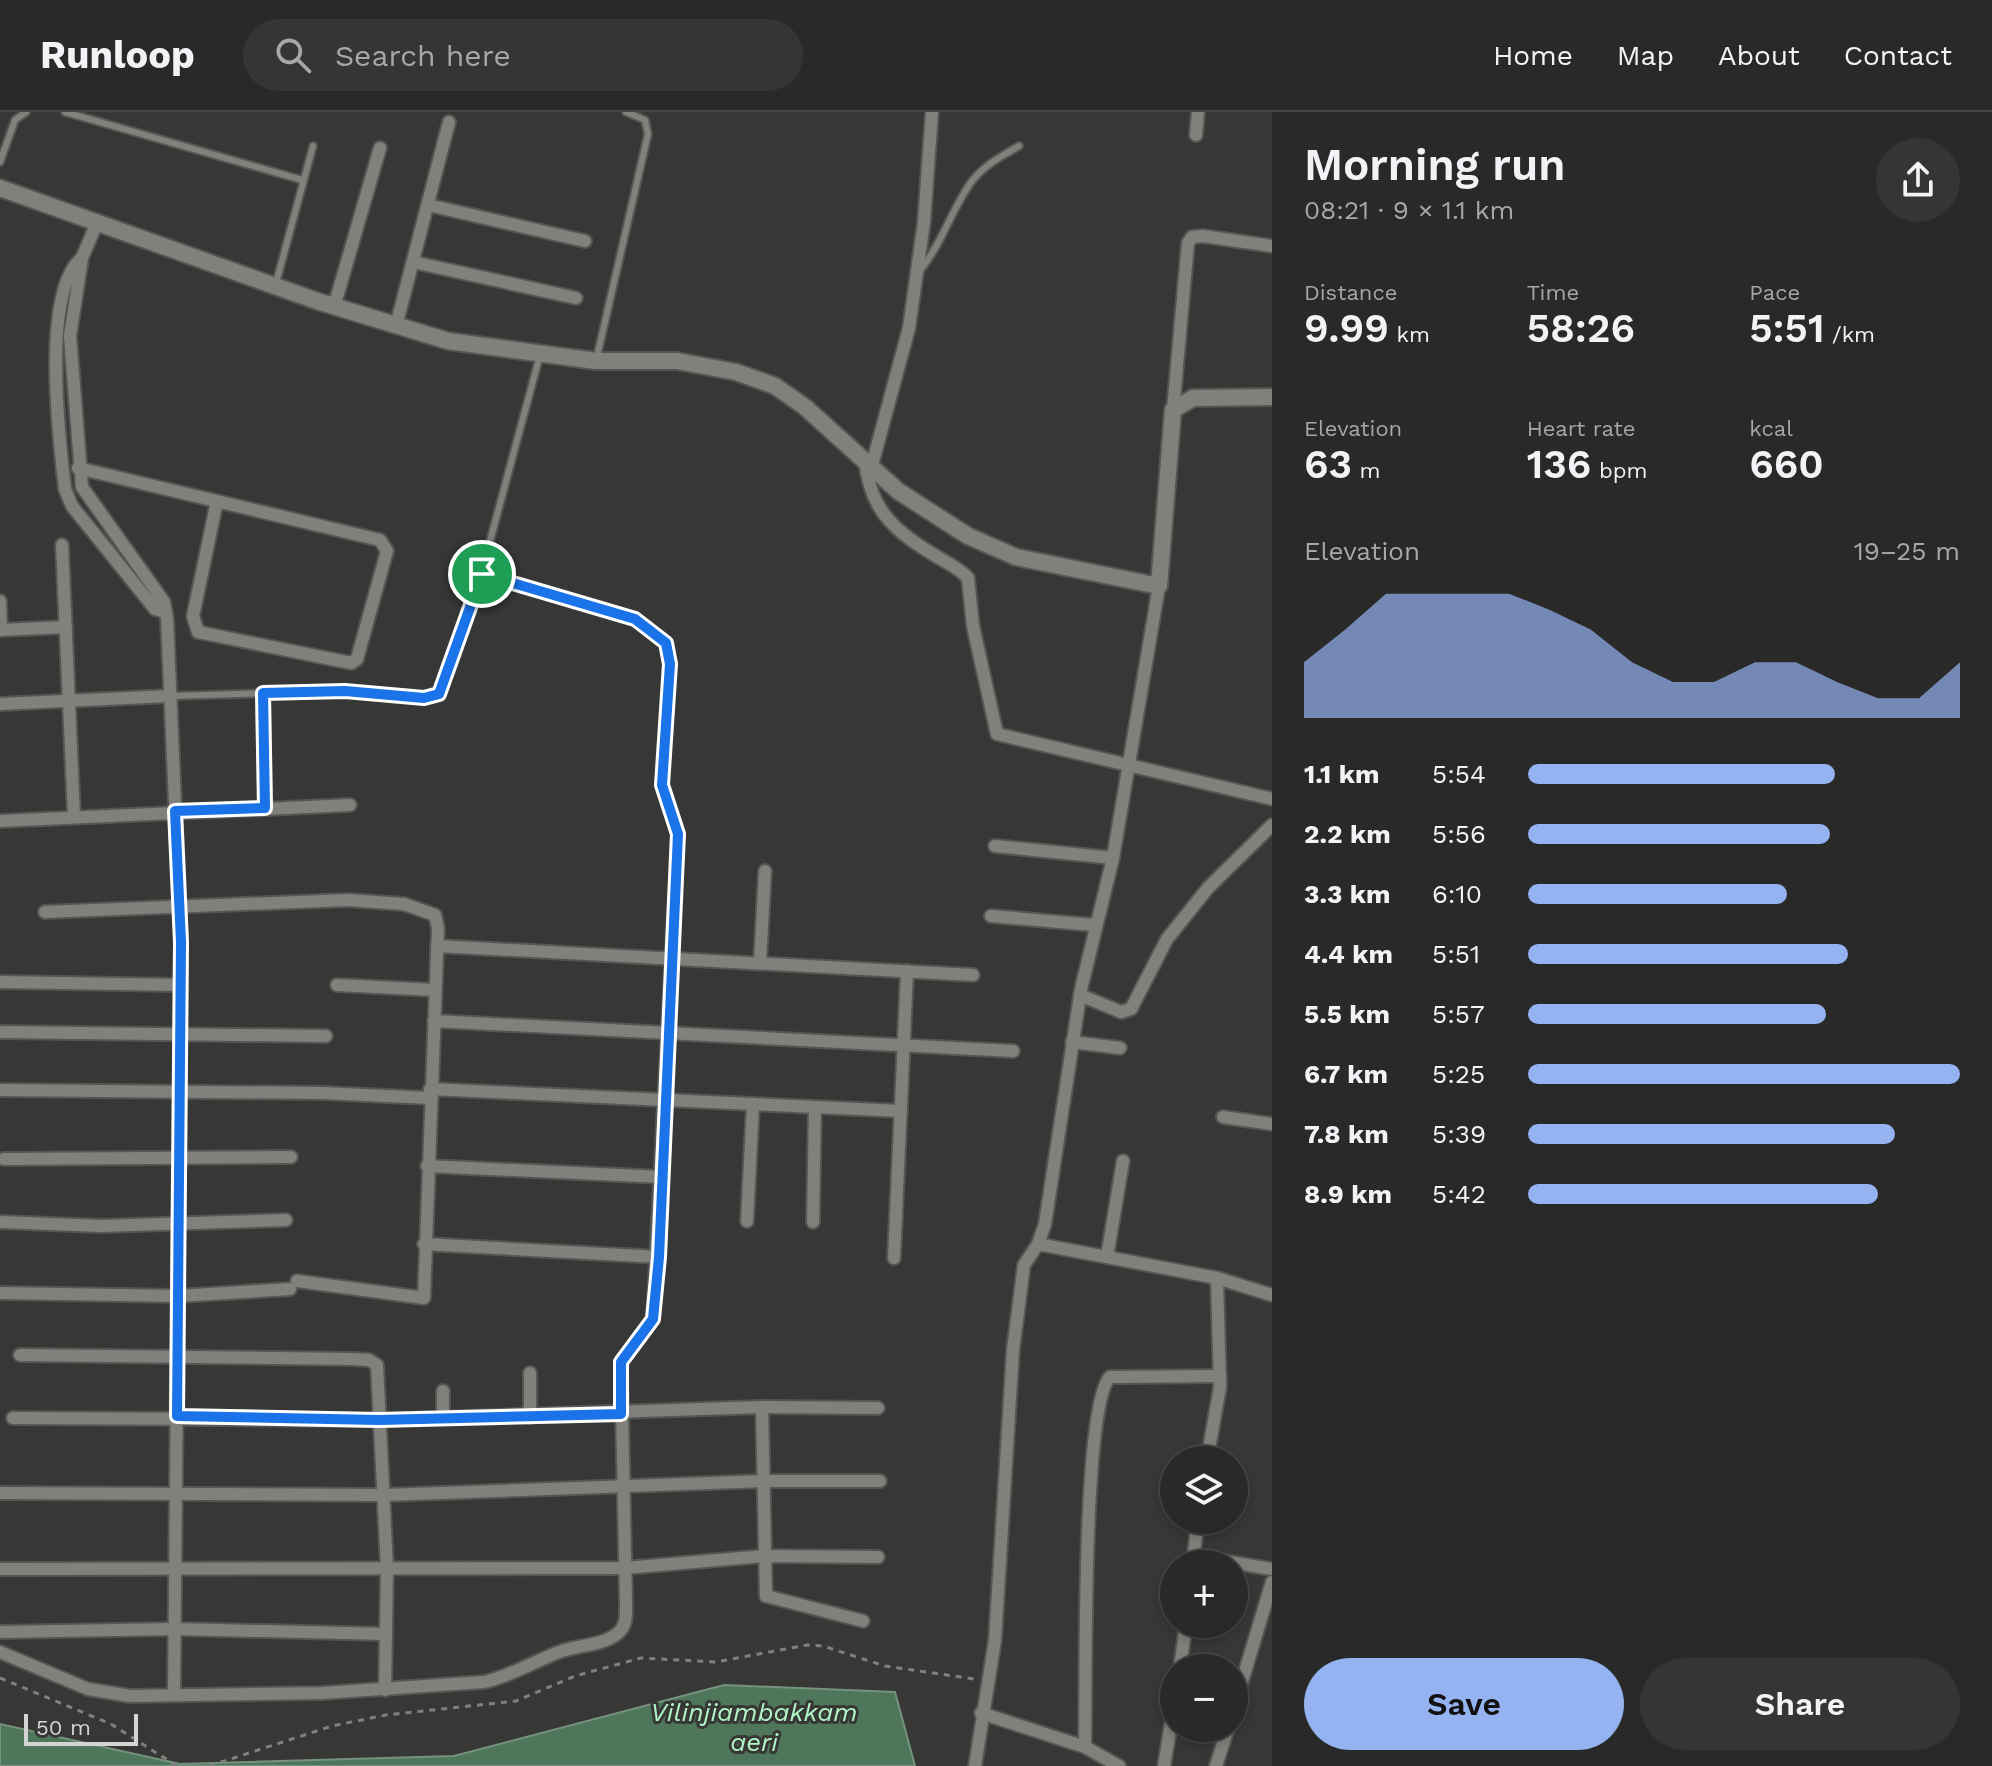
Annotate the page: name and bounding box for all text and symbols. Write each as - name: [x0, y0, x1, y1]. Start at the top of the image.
- search box: [243, 19, 803, 91]
- text: Runloop: [40, 33, 195, 77]
- icon: search: [271, 33, 315, 77]
- text: Search here: [335, 38, 511, 73]
- text: Home: [1493, 39, 1573, 72]
- text: Map: [1617, 39, 1674, 72]
- text: About: [1718, 39, 1800, 72]
- text: Contact: [1844, 39, 1952, 72]
- button: share: [1876, 138, 1960, 222]
- text: Morning run: [1304, 139, 1565, 191]
- text: 08:21 · 9 × 1.1 km: [1304, 195, 1514, 225]
- text: Distance: [1304, 280, 1398, 305]
- text: Time: [1527, 280, 1579, 305]
- text: Pace: [1749, 280, 1800, 305]
- text: 9.99: [1304, 305, 1389, 352]
- text: 58:26: [1527, 305, 1635, 352]
- text: 5:51: [1749, 305, 1825, 352]
- text: km: [1389, 322, 1430, 347]
- text: /km: [1825, 322, 1875, 347]
- text: Elevation: [1304, 416, 1402, 441]
- text: Heart rate: [1527, 416, 1635, 441]
- text: kcal: [1749, 416, 1793, 441]
- text: 63: [1304, 441, 1352, 488]
- text: 136: [1527, 441, 1591, 488]
- text: 660: [1749, 441, 1824, 488]
- text: m: [1352, 458, 1381, 483]
- text: bpm: [1591, 458, 1647, 483]
- text: Elevation: [1304, 536, 1420, 566]
- text: 19–25 m: [1854, 536, 1960, 566]
- pin: [448, 540, 516, 608]
- icon: arrive: [460, 552, 504, 596]
- text: 1.1 km: [1304, 759, 1379, 789]
- text: 5:54: [1432, 759, 1486, 789]
- text: 2.2 km: [1304, 819, 1391, 849]
- text: 5:56: [1432, 819, 1486, 849]
- text: 3.3 km: [1304, 879, 1390, 909]
- text: 6:10: [1432, 879, 1482, 909]
- text: 4.4 km: [1304, 939, 1393, 969]
- text: 5:51: [1432, 939, 1480, 969]
- text: 5.5 km: [1304, 999, 1390, 1029]
- text: 5:57: [1432, 999, 1485, 1029]
- text: 6.7 km: [1304, 1059, 1388, 1089]
- text: 5:25: [1432, 1059, 1485, 1089]
- text: 7.8 km: [1304, 1119, 1389, 1149]
- text: 5:39: [1432, 1119, 1486, 1149]
- text: 8.9 km: [1304, 1179, 1392, 1209]
- text: 5:42: [1432, 1179, 1486, 1209]
- map controls: [1160, 1446, 1248, 1742]
- button: layers: [1160, 1446, 1248, 1534]
- button: +: [1160, 1550, 1248, 1638]
- button: −: [1160, 1654, 1248, 1742]
- button: Save: [1304, 1658, 1624, 1750]
- button: Share: [1640, 1658, 1960, 1750]
- water label: Vilinjiambakkam aeri: [650, 1697, 858, 1757]
- scale bar: [24, 1710, 138, 1746]
- text: 50 m: [36, 1715, 91, 1740]

